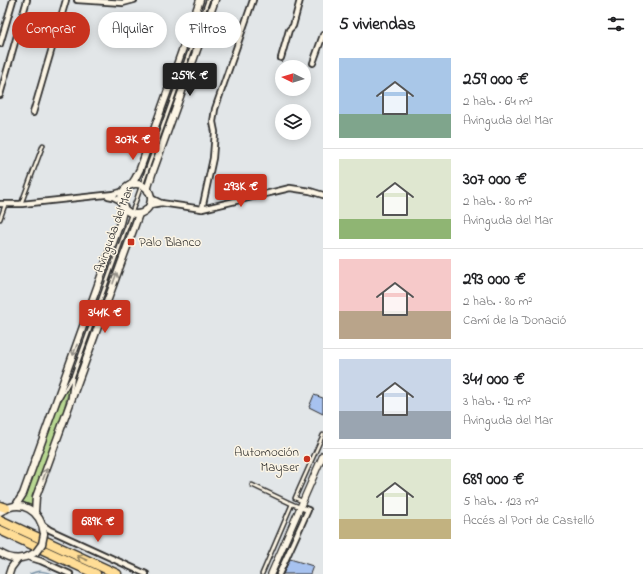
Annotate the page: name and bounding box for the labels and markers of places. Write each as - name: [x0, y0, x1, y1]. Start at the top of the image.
- pin: 259K €: [157, 63, 223, 97]
- pin: 307K €: [100, 127, 166, 161]
- pin: 293K €: [208, 174, 274, 208]
- place label: Palo Blanco: [139, 233, 201, 252]
- marker: Palo Blanco: [126, 237, 136, 247]
- pin: 341K €: [72, 300, 138, 334]
- place label: Automoción Mayser: [234, 443, 300, 478]
- marker: Automoción Mayser: [302, 454, 312, 464]
- pin: 689K €: [65, 509, 131, 543]

